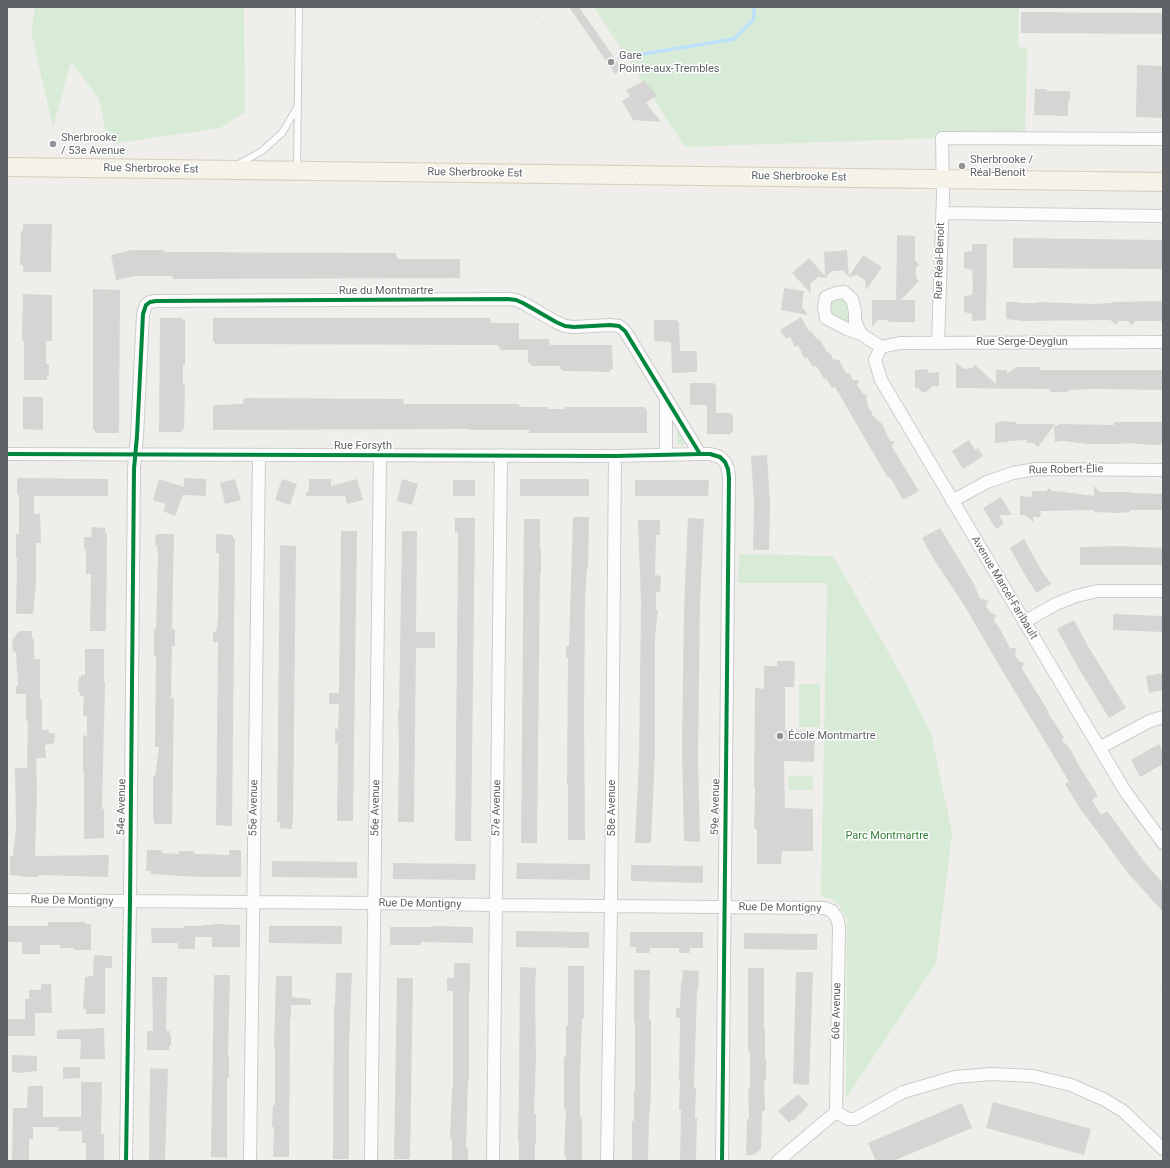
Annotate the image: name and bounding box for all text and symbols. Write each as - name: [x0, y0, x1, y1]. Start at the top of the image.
- place label: Gare Pointe-aux-Trembles: [619, 49, 720, 75]
- marker: Gare Pointe-aux-Trembles: [606, 57, 616, 67]
- place label: Sherbrooke / 53e Avenue: [61, 131, 125, 157]
- marker: Sherbrooke / 53e Avenue: [48, 139, 58, 149]
- place label: Sherbrooke / Réal-Benoit: [970, 153, 1033, 179]
- marker: Sherbrooke / Réal-Benoit: [957, 161, 967, 171]
- street label: Rue Sherbrooke Est: [103, 162, 199, 176]
- street label: Rue Sherbrooke Est: [427, 166, 523, 180]
- street label: Rue Sherbrooke Est: [751, 170, 847, 184]
- street label: Rue Réal-Benoit: [932, 222, 948, 300]
- street label: Rue du Montmartre: [339, 284, 433, 298]
- street label: Rue Serge-Deyglun: [976, 335, 1068, 349]
- street label: Rue Forsyth: [334, 439, 392, 453]
- street label: Rue Robert-Élie: [1029, 463, 1103, 477]
- street label: Avenue Marcel-Faribault: [968, 534, 1040, 642]
- place label: École Montmartre: [788, 729, 876, 743]
- marker: École Montmartre: [775, 731, 785, 741]
- street label: 54e Avenue: [115, 778, 129, 836]
- street label: 59e Avenue: [709, 778, 723, 836]
- street label: 55e Avenue: [247, 779, 261, 837]
- street label: 56e Avenue: [369, 779, 383, 837]
- street label: 57e Avenue: [490, 779, 504, 837]
- street label: 58e Avenue: [605, 780, 619, 836]
- park label: Parc Montmartre: [845, 829, 929, 843]
- street label: Rue De Montigny: [30, 894, 114, 908]
- street label: Rue De Montigny: [378, 897, 462, 911]
- street label: Rue De Montigny: [738, 901, 822, 915]
- street label: 60e Avenue: [830, 982, 844, 1040]

